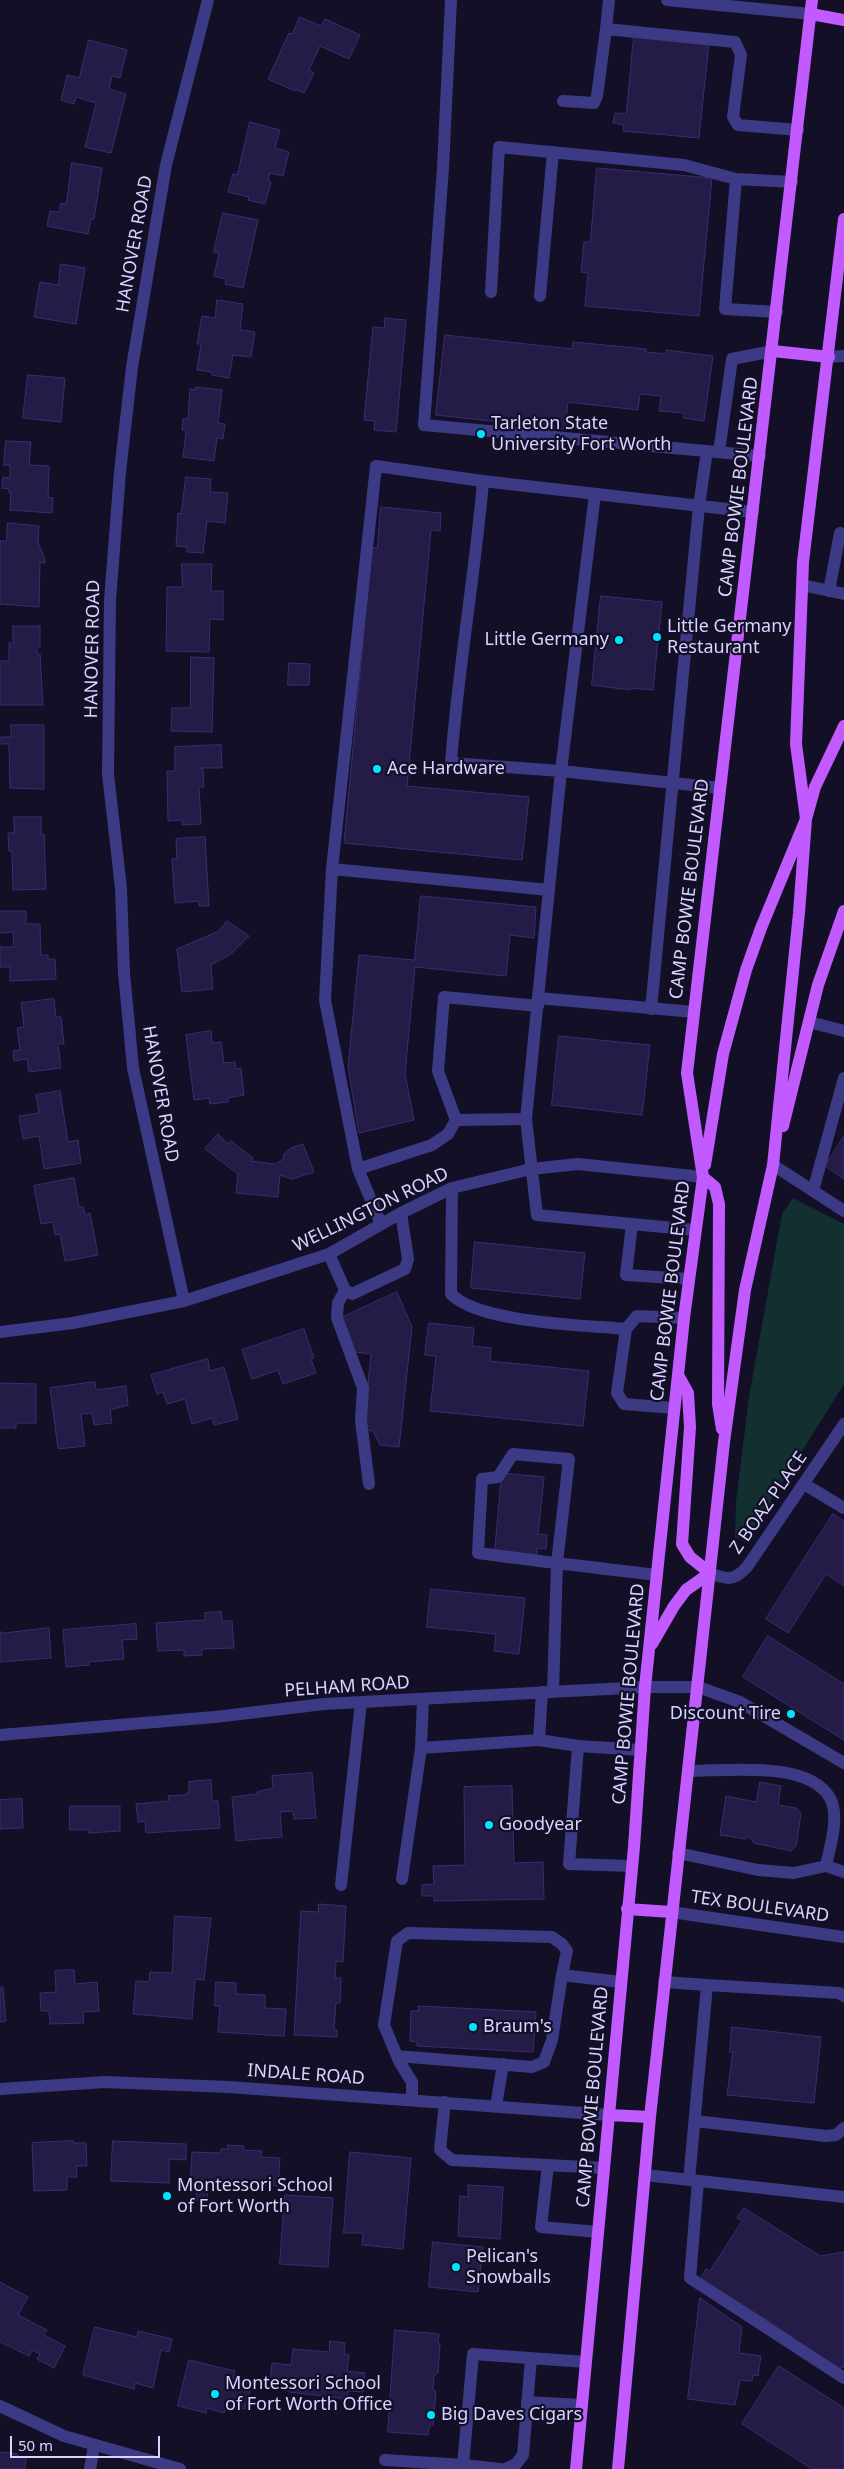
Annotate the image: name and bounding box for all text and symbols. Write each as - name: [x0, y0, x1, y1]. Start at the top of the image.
- street label: HANOVER ROAD: [112, 174, 158, 314]
- street label: CAMP BOWIE BOULEVARD: [715, 375, 763, 599]
- place label: Tarleton State University Fort Worth: [491, 413, 671, 456]
- marker: Tarleton State University Fort Worth: [475, 428, 487, 440]
- street label: HANOVER ROAD: [81, 580, 105, 718]
- place label: Little Germany Restaurant: [667, 616, 791, 659]
- place label: Little Germany: [485, 629, 609, 651]
- marker: Little Germany Restaurant: [651, 631, 663, 643]
- marker: Little Germany: [613, 634, 625, 646]
- place label: Ace Hardware: [387, 758, 505, 780]
- marker: Ace Hardware: [371, 763, 383, 775]
- street label: CAMP BOWIE BOULEVARD: [666, 777, 714, 1001]
- street label: HANOVER ROAD: [137, 1024, 183, 1164]
- street label: WELLINGTON ROAD: [290, 1163, 452, 1257]
- street label: CAMP BOWIE BOULEVARD: [647, 1179, 695, 1403]
- street label: Z BOAZ PLACE: [726, 1448, 812, 1558]
- street label: CAMP BOWIE BOULEVARD: [609, 1582, 649, 1806]
- street label: PELHAM ROAD: [284, 1672, 410, 1702]
- place label: Discount Tire: [670, 1703, 781, 1725]
- marker: Discount Tire: [785, 1708, 797, 1720]
- place label: Goodyear: [499, 1814, 582, 1836]
- marker: Goodyear: [483, 1819, 495, 1831]
- street label: TEX BOULEVARD: [689, 1887, 831, 1927]
- street label: CAMP BOWIE BOULEVARD: [573, 1985, 613, 2209]
- place label: Braum's: [483, 2016, 552, 2038]
- marker: Braum's: [467, 2021, 479, 2033]
- street label: INDALE ROAD: [247, 2060, 365, 2090]
- place label: Montessori School of Fort Worth: [177, 2175, 333, 2218]
- marker: Montessori School of Fort Worth: [161, 2190, 173, 2202]
- place label: Pelican's Snowballs: [466, 2246, 551, 2288]
- marker: Pelican's Snowballs: [450, 2261, 462, 2273]
- place label: Montessori School of Fort Worth Office: [225, 2373, 392, 2416]
- marker: Montessori School of Fort Worth Office: [209, 2388, 221, 2400]
- place label: Big Daves Cigars: [441, 2404, 582, 2426]
- marker: Big Daves Cigars: [425, 2409, 437, 2421]
- scale bar: [12, 2426, 162, 2458]
- text: 50 m: [18, 2435, 53, 2455]

